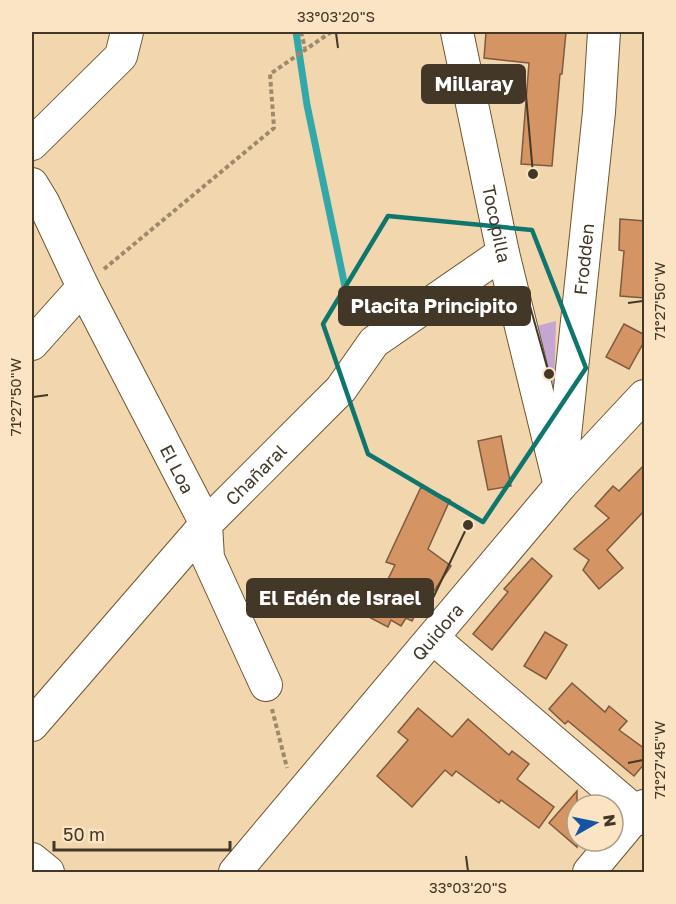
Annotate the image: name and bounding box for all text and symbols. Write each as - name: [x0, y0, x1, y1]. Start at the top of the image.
- text: 33°03'20"S: [297, 7, 375, 25]
- callout: Millaray: [422, 65, 525, 103]
- text: Millaray: [434, 71, 514, 95]
- street label: Tocopilla: [478, 183, 516, 265]
- street label: Frodden: [569, 222, 598, 296]
- text: 71°27'50"W: [650, 262, 668, 340]
- callout: Placita Principito: [339, 287, 530, 325]
- text: Placita Principito: [351, 293, 517, 317]
- text: 71°27'50"W: [6, 358, 24, 436]
- street label: Chañaral: [220, 439, 291, 510]
- street label: El Loa: [156, 441, 199, 497]
- callout: El Edén de Israel: [247, 579, 433, 617]
- text: El Edén de Israel: [259, 585, 422, 609]
- street label: Quidora: [407, 599, 468, 665]
- text: 71°27'45"W: [650, 721, 668, 799]
- north arrow: [565, 793, 625, 853]
- text: N: [599, 813, 621, 828]
- scale bar: [54, 814, 230, 852]
- text: 50 m: [63, 823, 105, 845]
- text: 33°03'20"S: [429, 878, 507, 896]

